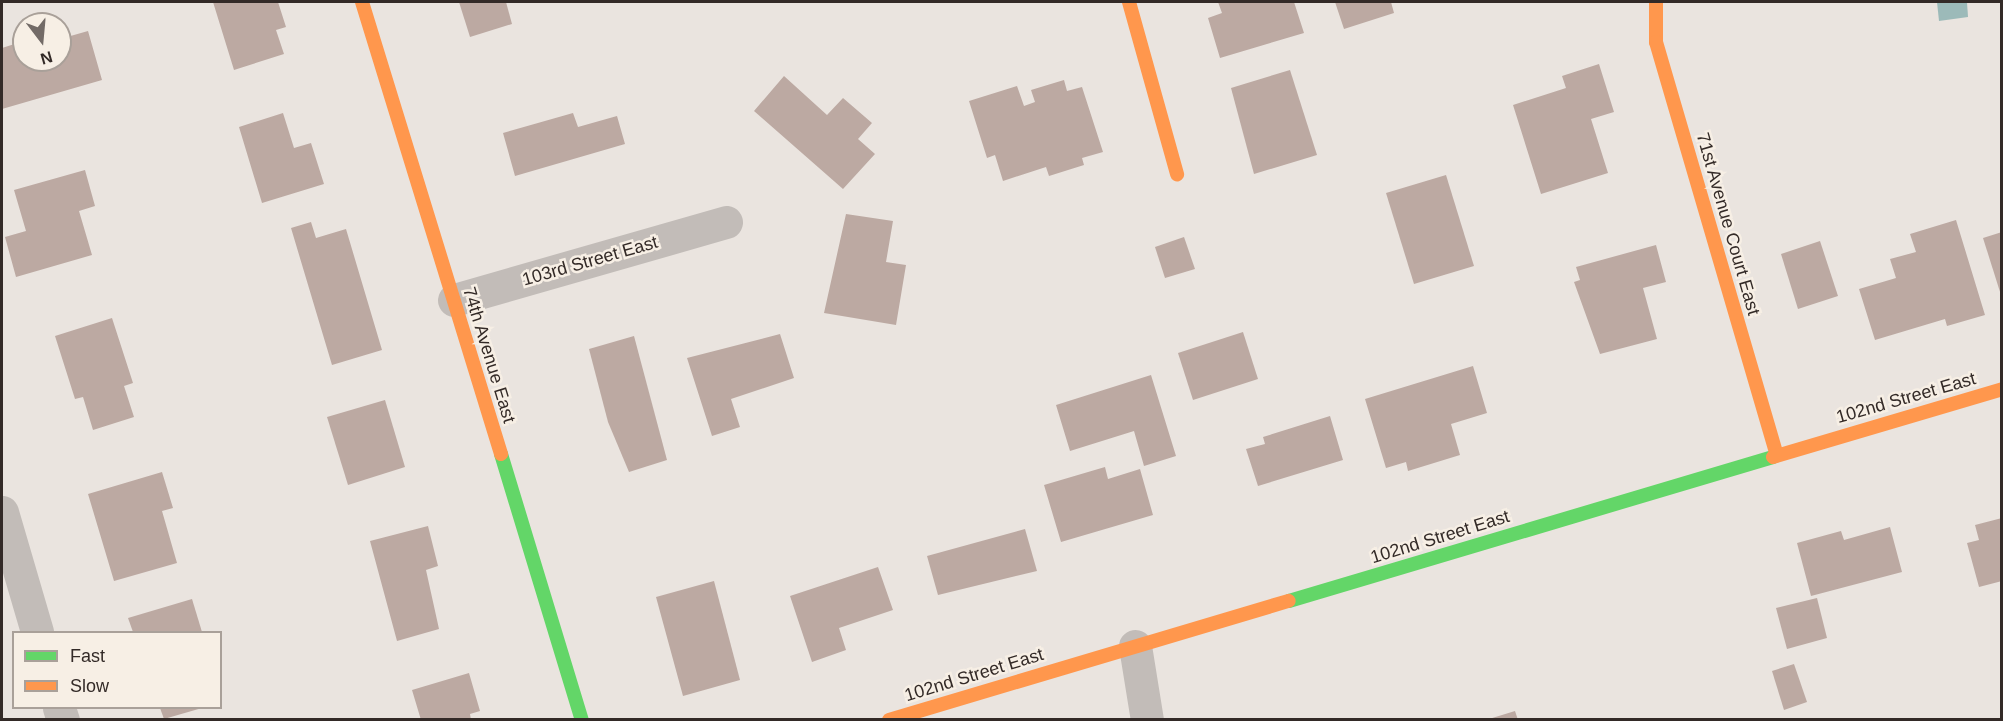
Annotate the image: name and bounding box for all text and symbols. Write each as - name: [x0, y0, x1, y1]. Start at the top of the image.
- north arrow: [12, 12, 72, 72]
- text: N: [39, 48, 54, 68]
- street label: 71st Avenue Court East: [1691, 130, 1765, 318]
- street label: 103rd Street East: [520, 231, 660, 291]
- street label: 74th Avenue East: [458, 284, 520, 426]
- street label: 102nd Street East: [1834, 368, 1978, 428]
- street label: 102nd Street East: [1368, 506, 1512, 568]
- legend: [12, 631, 222, 709]
- street label: 102nd Street East: [902, 644, 1046, 706]
- text: Fast: [70, 646, 105, 666]
- text: Slow: [70, 676, 109, 696]

